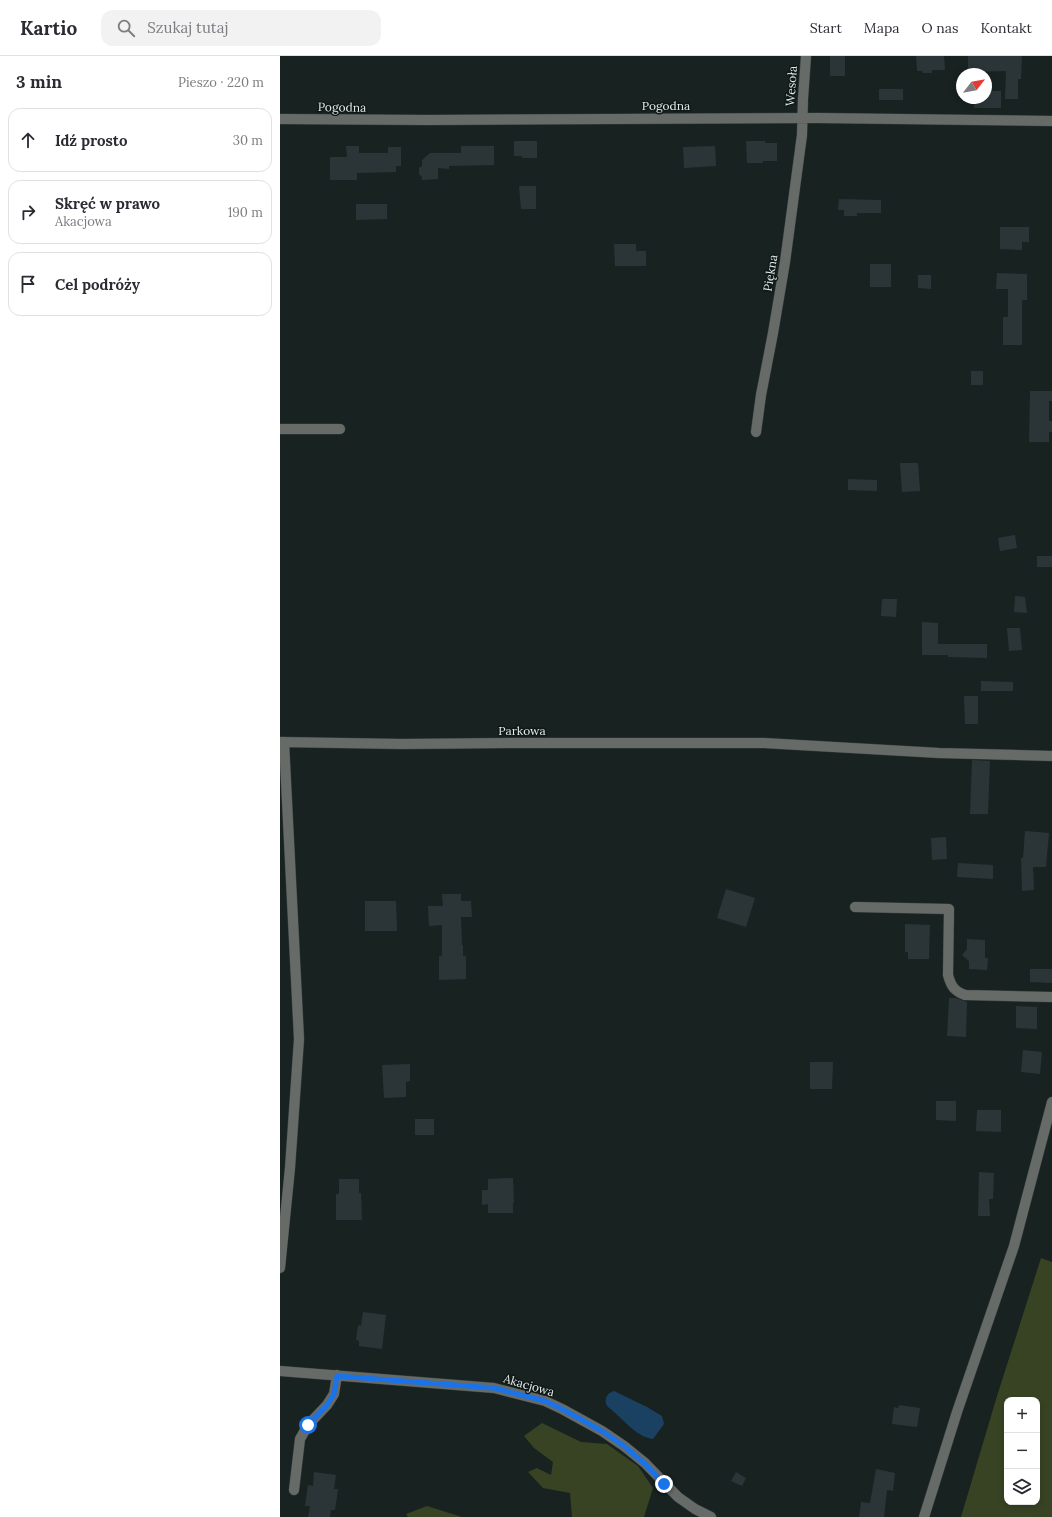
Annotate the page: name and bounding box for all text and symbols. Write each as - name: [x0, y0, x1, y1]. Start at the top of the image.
- search box: [101, 10, 381, 46]
- text: Kartio: [20, 16, 77, 40]
- icon: search: [115, 17, 137, 39]
- text: Szukaj tutaj: [147, 18, 228, 37]
- text: Start: [810, 19, 842, 37]
- text: Mapa: [864, 19, 899, 37]
- text: O nas: [921, 19, 959, 37]
- text: Kontakt: [981, 19, 1032, 37]
- street label: Wesoła: [782, 65, 800, 107]
- north arrow: [956, 68, 992, 104]
- text: 3 min: [16, 71, 62, 93]
- text: Pieszo · 220 m: [178, 74, 264, 91]
- street label: Pogodna: [642, 98, 690, 113]
- street label: Pogodna: [318, 99, 366, 115]
- icon: ahead: [17, 129, 39, 151]
- text: Idź prosto: [55, 131, 128, 150]
- text: 30 m: [233, 132, 263, 149]
- text: Skręć w prawo: [55, 194, 160, 213]
- icon: right: [17, 201, 39, 223]
- text: 190 m: [228, 204, 263, 221]
- text: Akacjowa: [55, 213, 112, 230]
- street label: Piękna: [760, 254, 780, 292]
- icon: arrive: [17, 273, 39, 295]
- text: Cel podróży: [55, 275, 140, 294]
- street label: Parkowa: [498, 723, 546, 738]
- street label: Akacjowa: [501, 1370, 556, 1399]
- map controls: [1004, 1397, 1040, 1505]
- button: +: [1004, 1397, 1040, 1433]
- route start: [299, 1416, 317, 1434]
- button: −: [1004, 1433, 1040, 1469]
- button: layers: [1004, 1469, 1040, 1505]
- route end: [655, 1475, 673, 1493]

